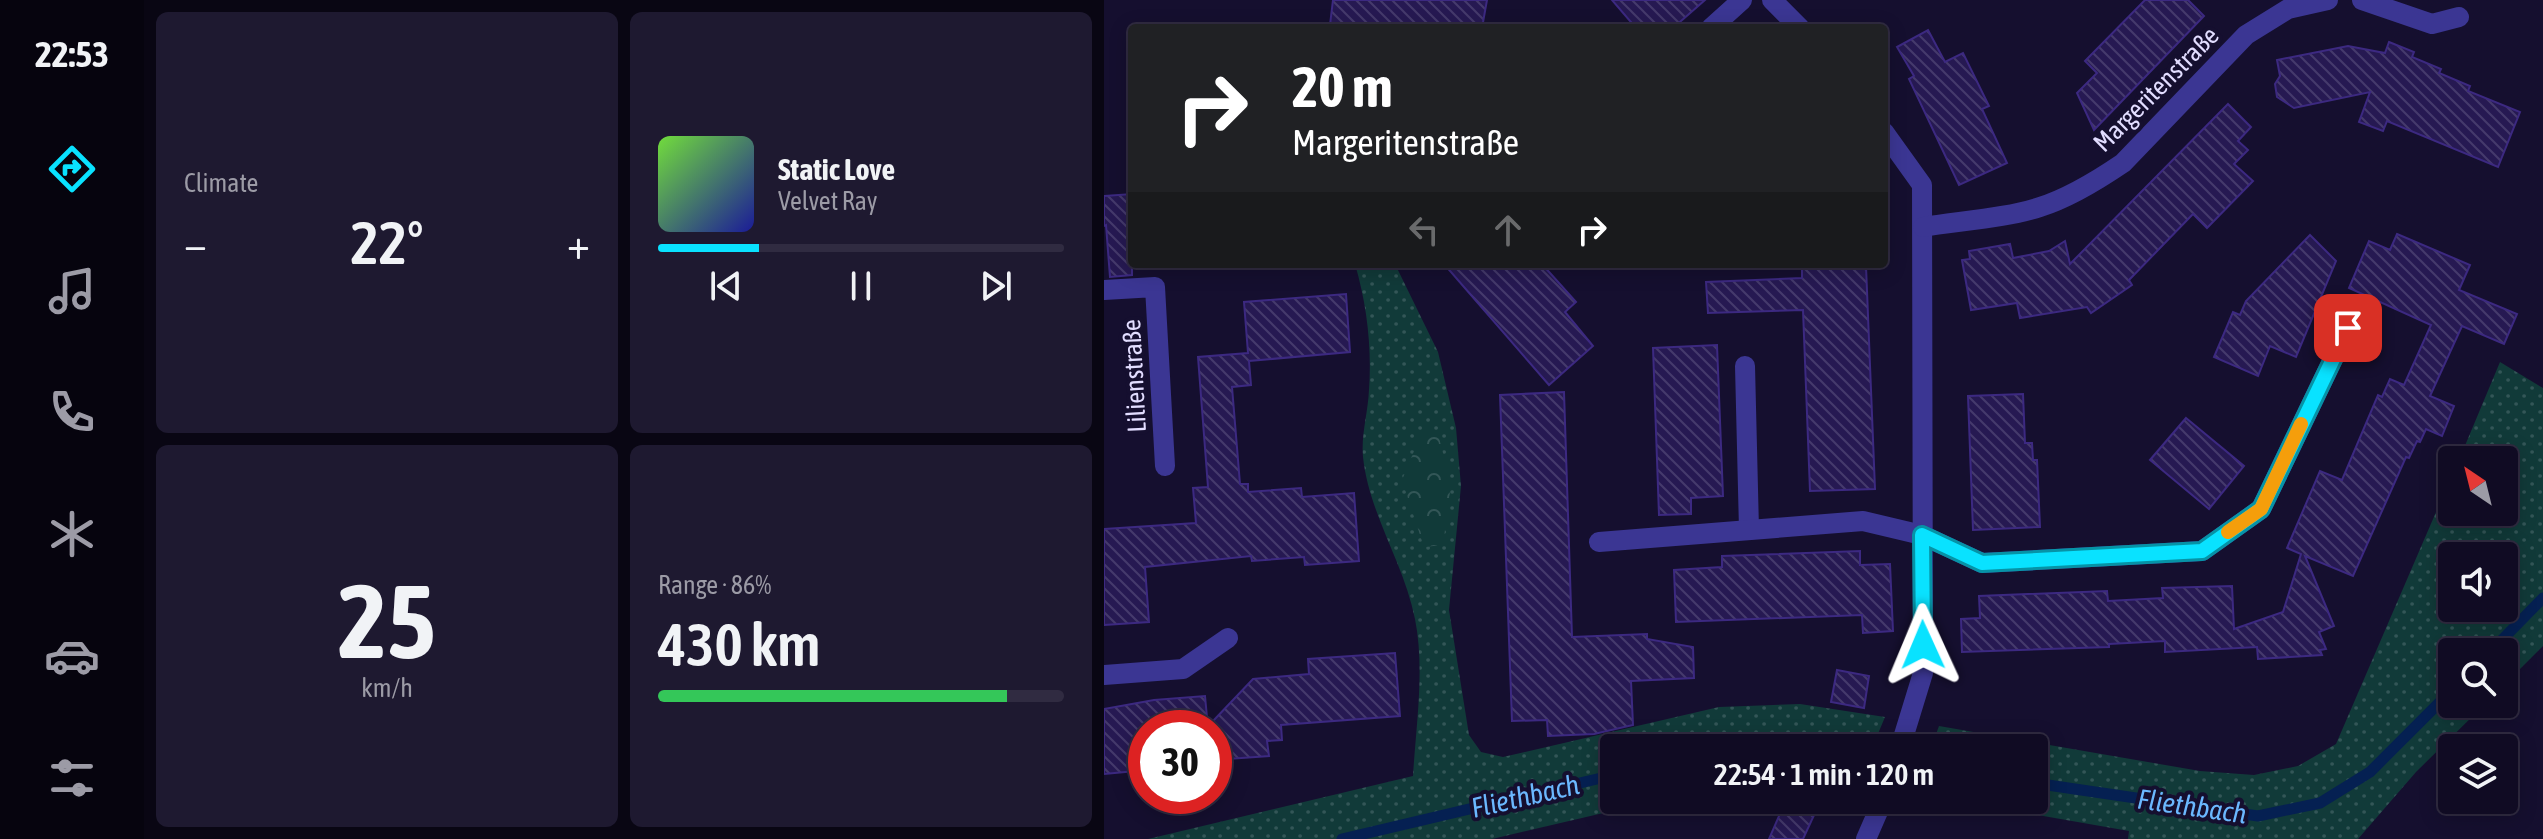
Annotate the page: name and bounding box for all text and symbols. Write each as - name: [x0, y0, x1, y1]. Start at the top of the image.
- street label: Margeritenstraße: [2087, 20, 2225, 158]
- text: 22:53: [35, 33, 109, 75]
- text: 20 m: [1292, 55, 1393, 119]
- icon: right: [1160, 56, 1264, 160]
- text: Margeritenstraße: [1292, 121, 1519, 163]
- icon: directions: [44, 141, 100, 197]
- text: Static Love: [778, 152, 895, 186]
- text: Climate: [184, 168, 258, 198]
- text: Velvet Ray: [778, 186, 878, 216]
- text: 22°: [351, 208, 423, 277]
- icon: left: [1402, 208, 1446, 252]
- icon: ahead: [1486, 208, 1530, 252]
- icon: right: [1570, 208, 1614, 252]
- text: −: [184, 218, 207, 268]
- text: +: [567, 218, 590, 268]
- icon: music: [44, 263, 100, 319]
- icon: previous: [704, 264, 748, 308]
- icon: pause: [839, 264, 883, 308]
- icon: next: [974, 264, 1018, 308]
- pin: [2314, 294, 2382, 362]
- icon: arrive: [2326, 306, 2370, 350]
- street label: Lilienstraße: [1116, 319, 1152, 433]
- icon: phone: [44, 384, 100, 440]
- north arrow: [2438, 446, 2518, 526]
- map controls: [2438, 446, 2518, 814]
- icon: climate: [44, 506, 100, 562]
- button: sound: [2438, 542, 2518, 622]
- text: 25: [338, 561, 436, 680]
- text: Range · 86%: [658, 570, 771, 600]
- position arrow: [1881, 603, 1965, 687]
- text: 430 km: [658, 610, 820, 679]
- icon: car: [44, 628, 100, 684]
- button: search: [2438, 638, 2518, 718]
- text: km/h: [361, 673, 413, 703]
- speed limit sign: 30: [1128, 710, 1232, 814]
- button: layers: [2438, 734, 2518, 814]
- icon: filters: [44, 750, 100, 806]
- text: 22:54 · 1 min · 120 m: [1714, 757, 1934, 791]
- water label: Fliethbach: [1468, 768, 1582, 824]
- water label: Fliethbach: [2135, 783, 2249, 830]

